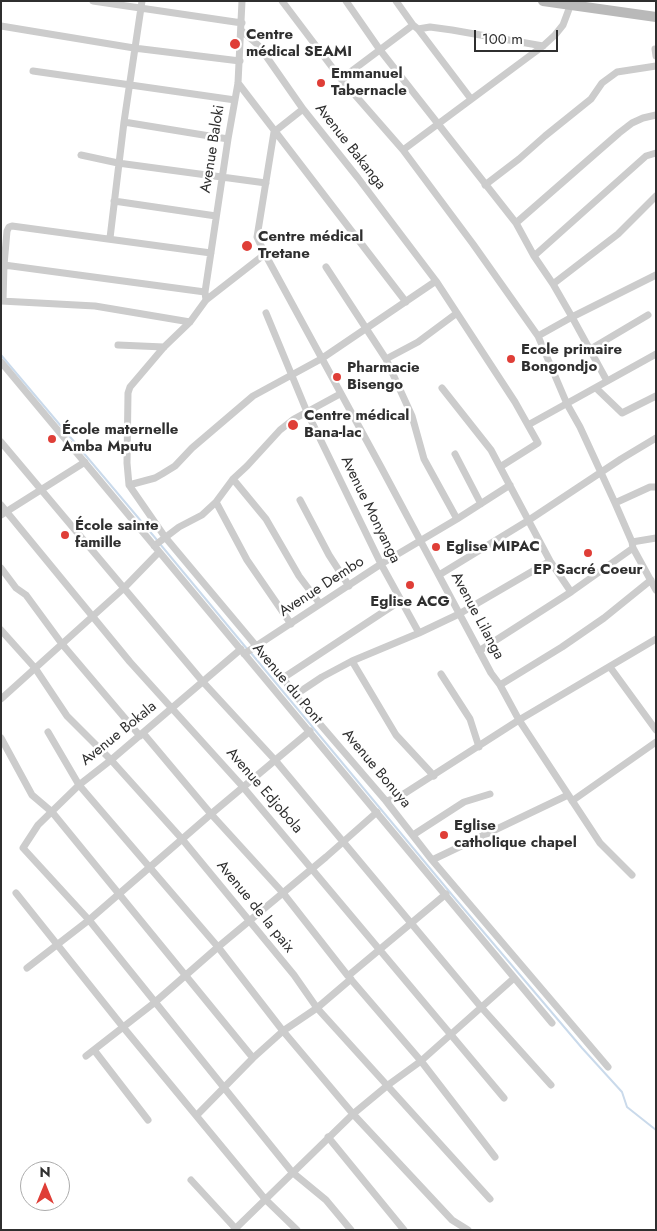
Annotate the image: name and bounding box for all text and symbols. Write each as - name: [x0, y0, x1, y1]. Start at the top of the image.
- scale bar: [477, 20, 561, 52]
- place label: Centre médical SEAMI: [246, 26, 352, 61]
- text: 100 m: [482, 28, 523, 50]
- marker: Centre médical SEAMI: [228, 37, 242, 51]
- place label: Emmanuel Tabernacle: [331, 65, 407, 100]
- marker: Emmanuel Tabernacle: [315, 77, 327, 89]
- street label: Avenue Bakanga: [311, 100, 389, 194]
- street label: Avenue Baloki: [197, 104, 229, 194]
- place label: Centre médical Tretane: [258, 228, 363, 263]
- marker: Centre médical Tretane: [240, 239, 254, 253]
- place label: Ecole primaire Bongondjo: [521, 341, 622, 376]
- marker: Ecole primaire Bongondjo: [505, 353, 517, 365]
- place label: Pharmacie Bisengo: [347, 359, 420, 394]
- marker: Pharmacie Bisengo: [331, 371, 343, 383]
- place label: Centre médical Bana-lac: [304, 407, 409, 442]
- marker: Centre médical Bana-lac: [286, 418, 300, 432]
- place label: École maternelle Amba Mputu: [62, 421, 178, 456]
- marker: École maternelle Amba Mputu: [46, 433, 58, 445]
- street label: Avenue Monyanga: [336, 454, 404, 566]
- place label: École sainte famille: [75, 517, 159, 552]
- marker: École sainte famille: [59, 529, 71, 541]
- place label: Eglise MIPAC: [446, 538, 540, 556]
- marker: Eglise MIPAC: [430, 541, 442, 553]
- marker: EP Sacré Coeur: [582, 547, 594, 559]
- street label: Avenue Dembo: [276, 553, 368, 621]
- place label: EP Sacré Coeur: [533, 561, 643, 579]
- street label: Avenue Lilanga: [446, 569, 508, 663]
- marker: Eglise ACG: [404, 579, 416, 591]
- place label: Eglise ACG: [370, 593, 450, 611]
- street label: Avenue du Pont: [248, 640, 326, 728]
- street label: Avenue Bokala: [77, 698, 161, 770]
- street label: Avenue Bonuya: [338, 726, 414, 812]
- street label: Avenue Edjobola: [222, 745, 306, 837]
- place label: Eglise catholique chapel: [454, 817, 577, 852]
- marker: Eglise catholique chapel: [438, 829, 450, 841]
- street label: Avenue de la paix: [212, 857, 298, 957]
- north arrow: [20, 1161, 70, 1211]
- text: N: [39, 1162, 51, 1182]

